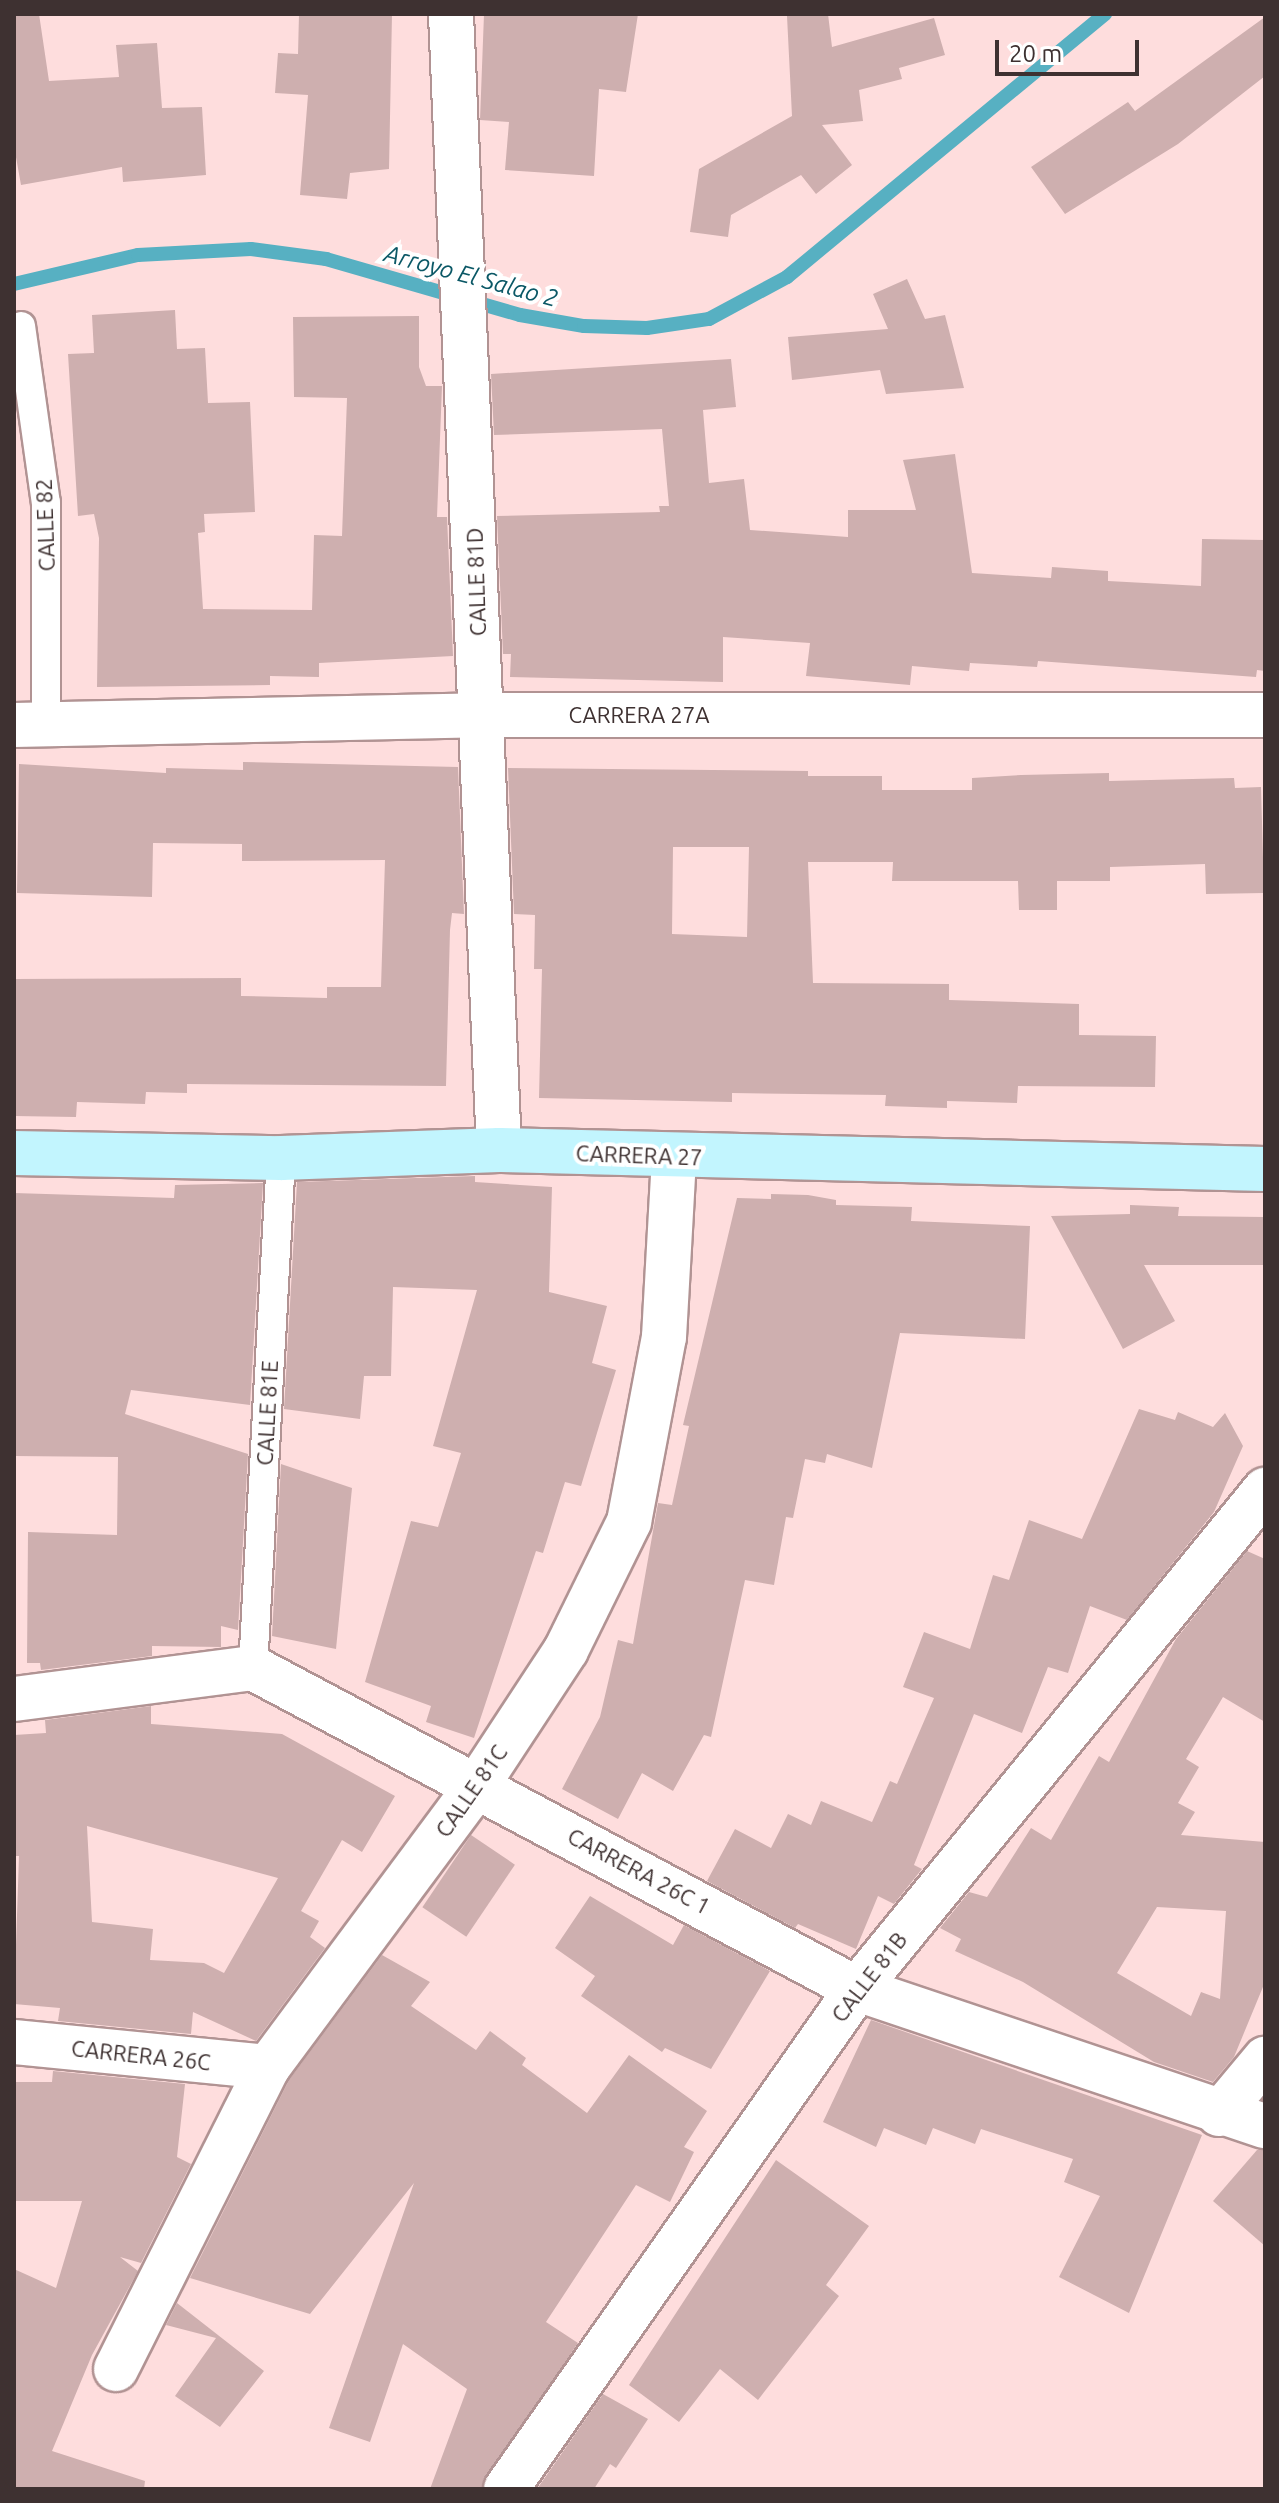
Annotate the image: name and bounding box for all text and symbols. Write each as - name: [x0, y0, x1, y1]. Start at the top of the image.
- scale bar: [999, 24, 1143, 74]
- text: 20 m: [1009, 40, 1062, 67]
- water label: Arroyo El Salao 2: [381, 239, 561, 313]
- street label: CALLE 82: [30, 478, 60, 572]
- street label: CALLE 81D: [461, 527, 491, 637]
- street label: CARRERA 27A: [569, 702, 709, 728]
- street label: CARRERA 27: [575, 1140, 703, 1170]
- street label: CALLE 81E: [251, 1360, 283, 1466]
- street label: CALLE 81C: [430, 1740, 512, 1842]
- street label: CARRERA 26C 1: [563, 1822, 715, 1920]
- street label: CALLE 81B: [826, 1927, 912, 2027]
- street label: CARRERA 26C: [70, 2035, 212, 2075]

